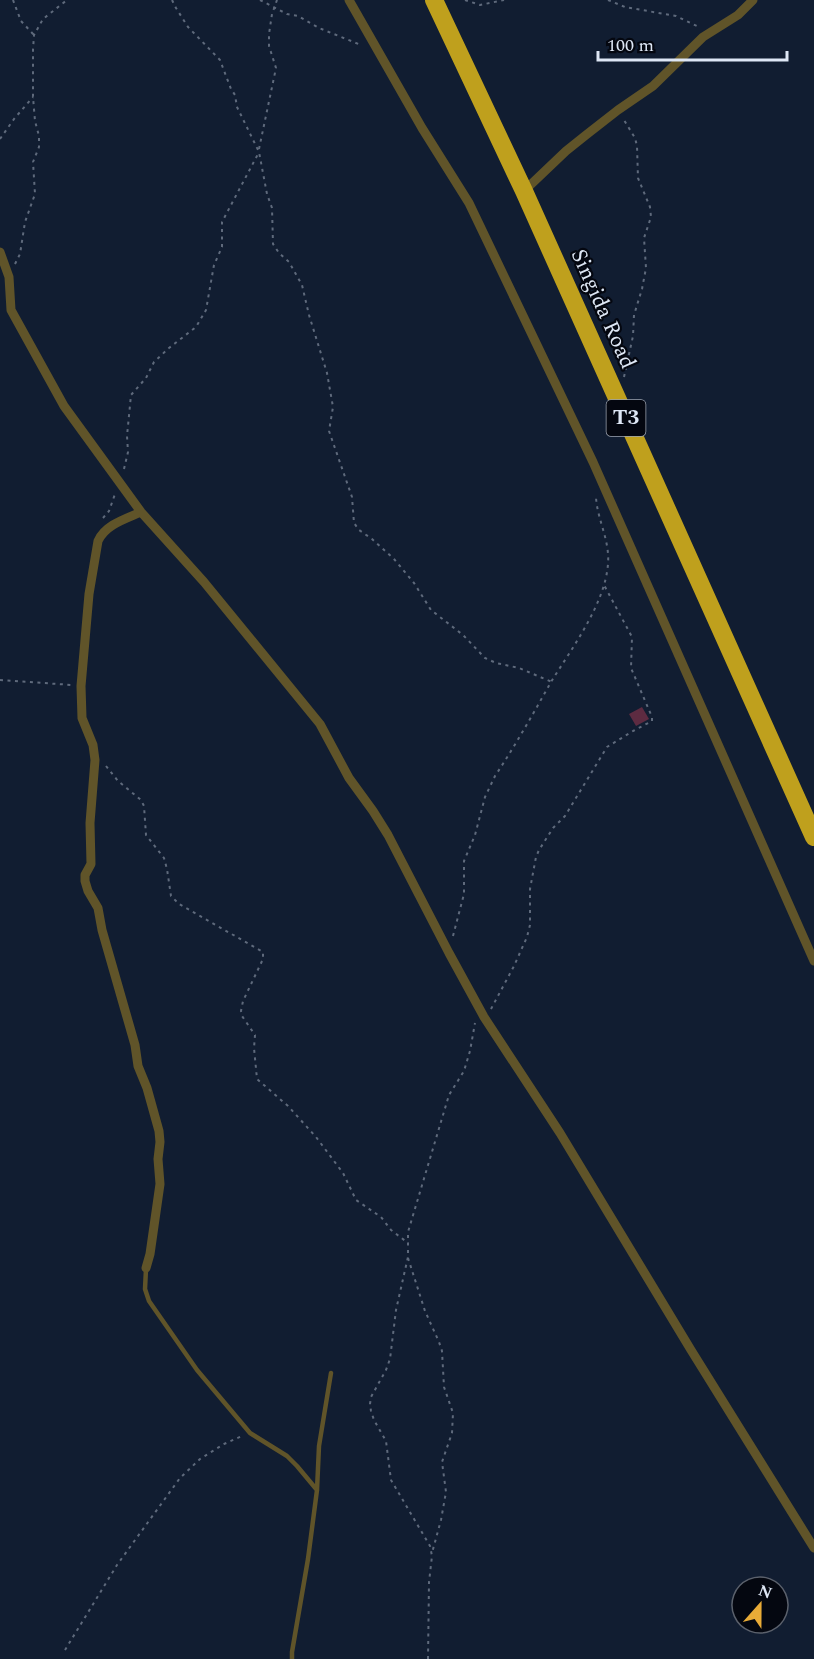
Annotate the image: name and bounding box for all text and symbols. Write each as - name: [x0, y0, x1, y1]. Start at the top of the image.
- scale bar: [598, 24, 787, 62]
- text: 100 m: [607, 32, 654, 59]
- street label: Singida Road: [562, 244, 644, 374]
- road number: T3: [606, 400, 646, 436]
- north arrow: [730, 1575, 790, 1635]
- text: N: [755, 1578, 775, 1605]

